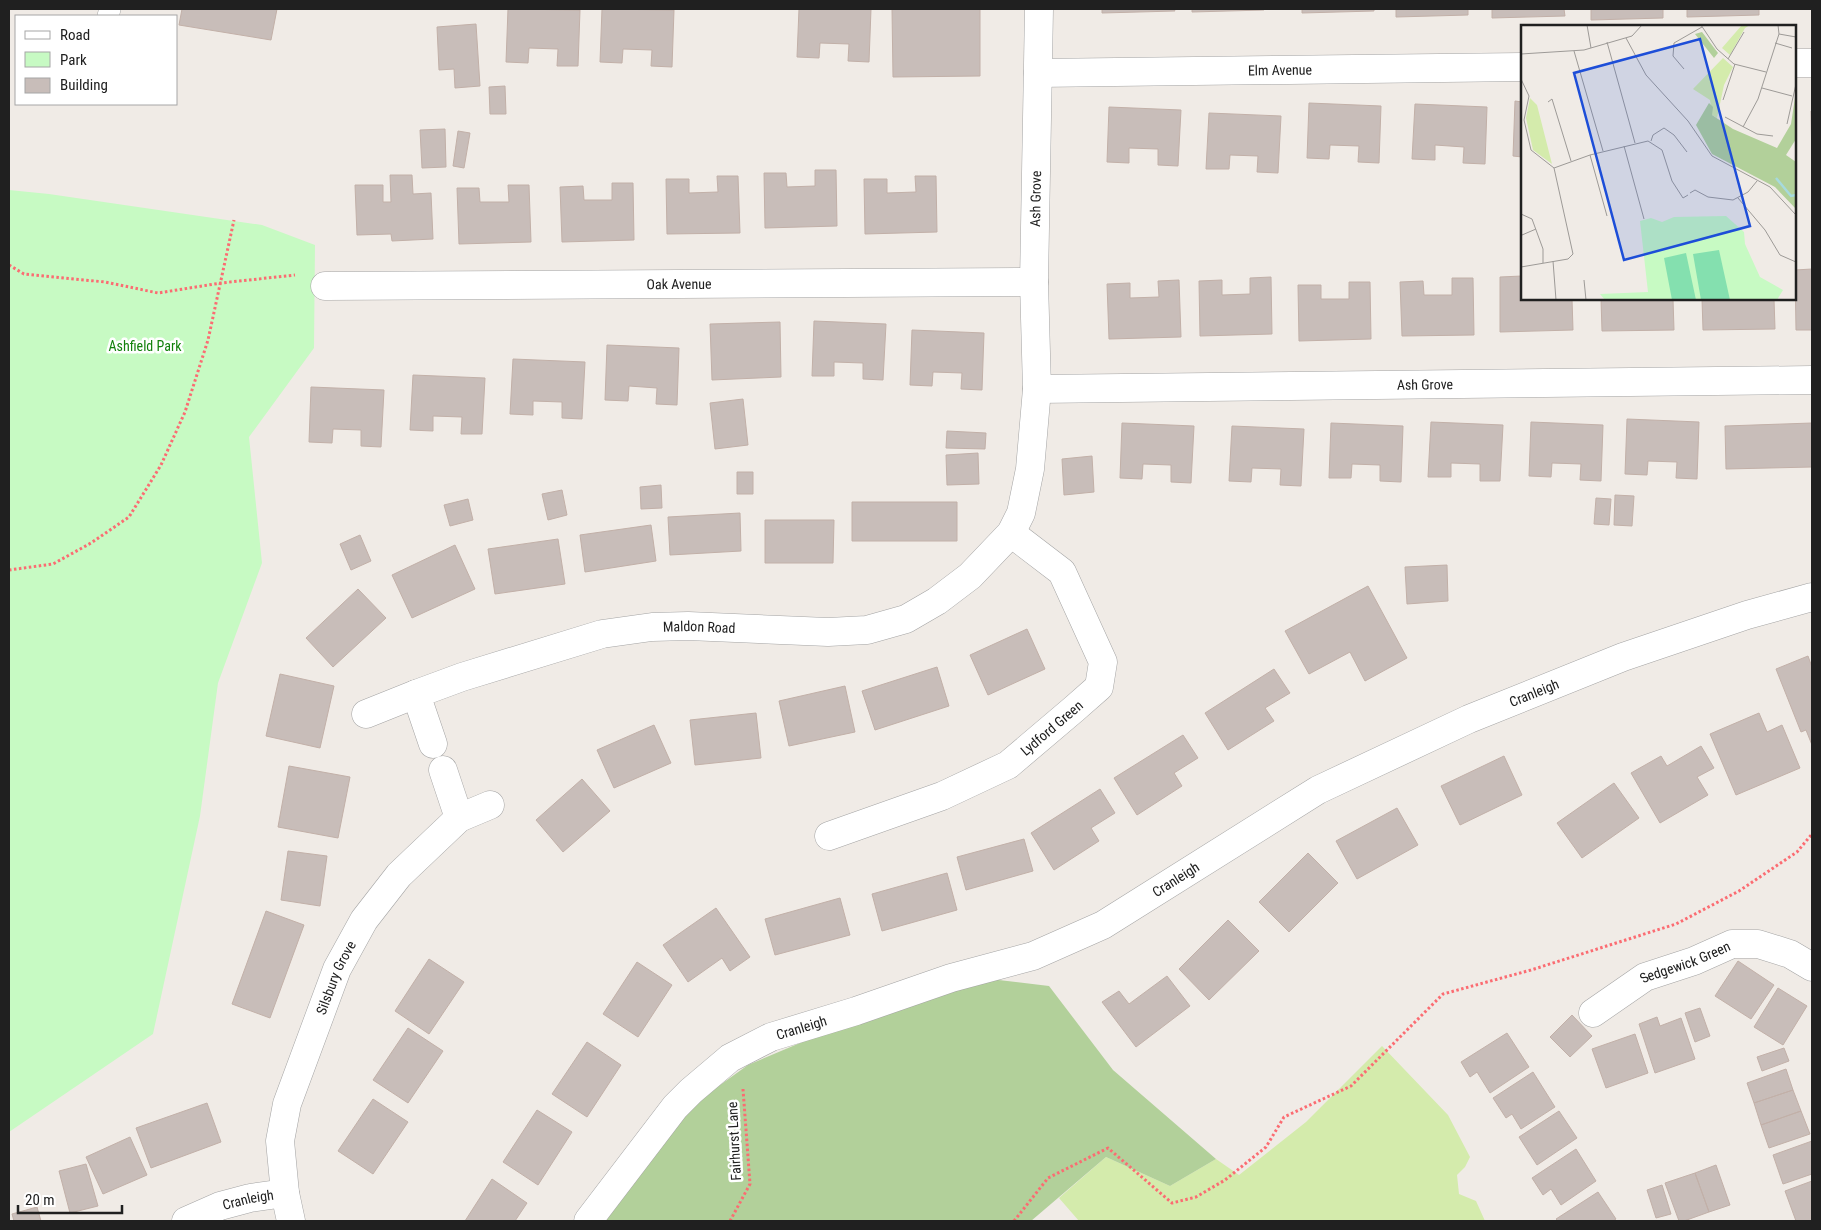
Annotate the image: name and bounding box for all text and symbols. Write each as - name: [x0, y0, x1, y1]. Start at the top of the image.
- legend: [15, 15, 178, 105]
- inset map: [1521, 25, 1796, 300]
- text: Road: [60, 26, 90, 44]
- text: Park: [60, 51, 87, 69]
- street label: Elm Avenue: [1248, 62, 1313, 78]
- text: Building: [60, 76, 108, 94]
- street label: Ash Grove: [1027, 170, 1044, 227]
- street label: Oak Avenue: [646, 276, 712, 292]
- park label: Ashfield Park: [109, 338, 182, 354]
- street label: Ash Grove: [1397, 376, 1454, 393]
- street label: Maldon Road: [663, 618, 736, 636]
- street label: Cranleigh: [1507, 676, 1561, 710]
- street label: Lydford Green: [1017, 697, 1086, 759]
- street label: Cranleigh: [1149, 859, 1202, 900]
- street label: Silsbury Grove: [313, 938, 359, 1017]
- street label: Sedgewick Green: [1637, 938, 1733, 986]
- street label: Cranleigh: [774, 1012, 829, 1043]
- street label: Fairhurst Lane: [724, 1101, 744, 1181]
- scale bar: [18, 1182, 121, 1214]
- street label: Cranleigh: [221, 1187, 275, 1213]
- text: 20 m: [25, 1191, 55, 1209]

